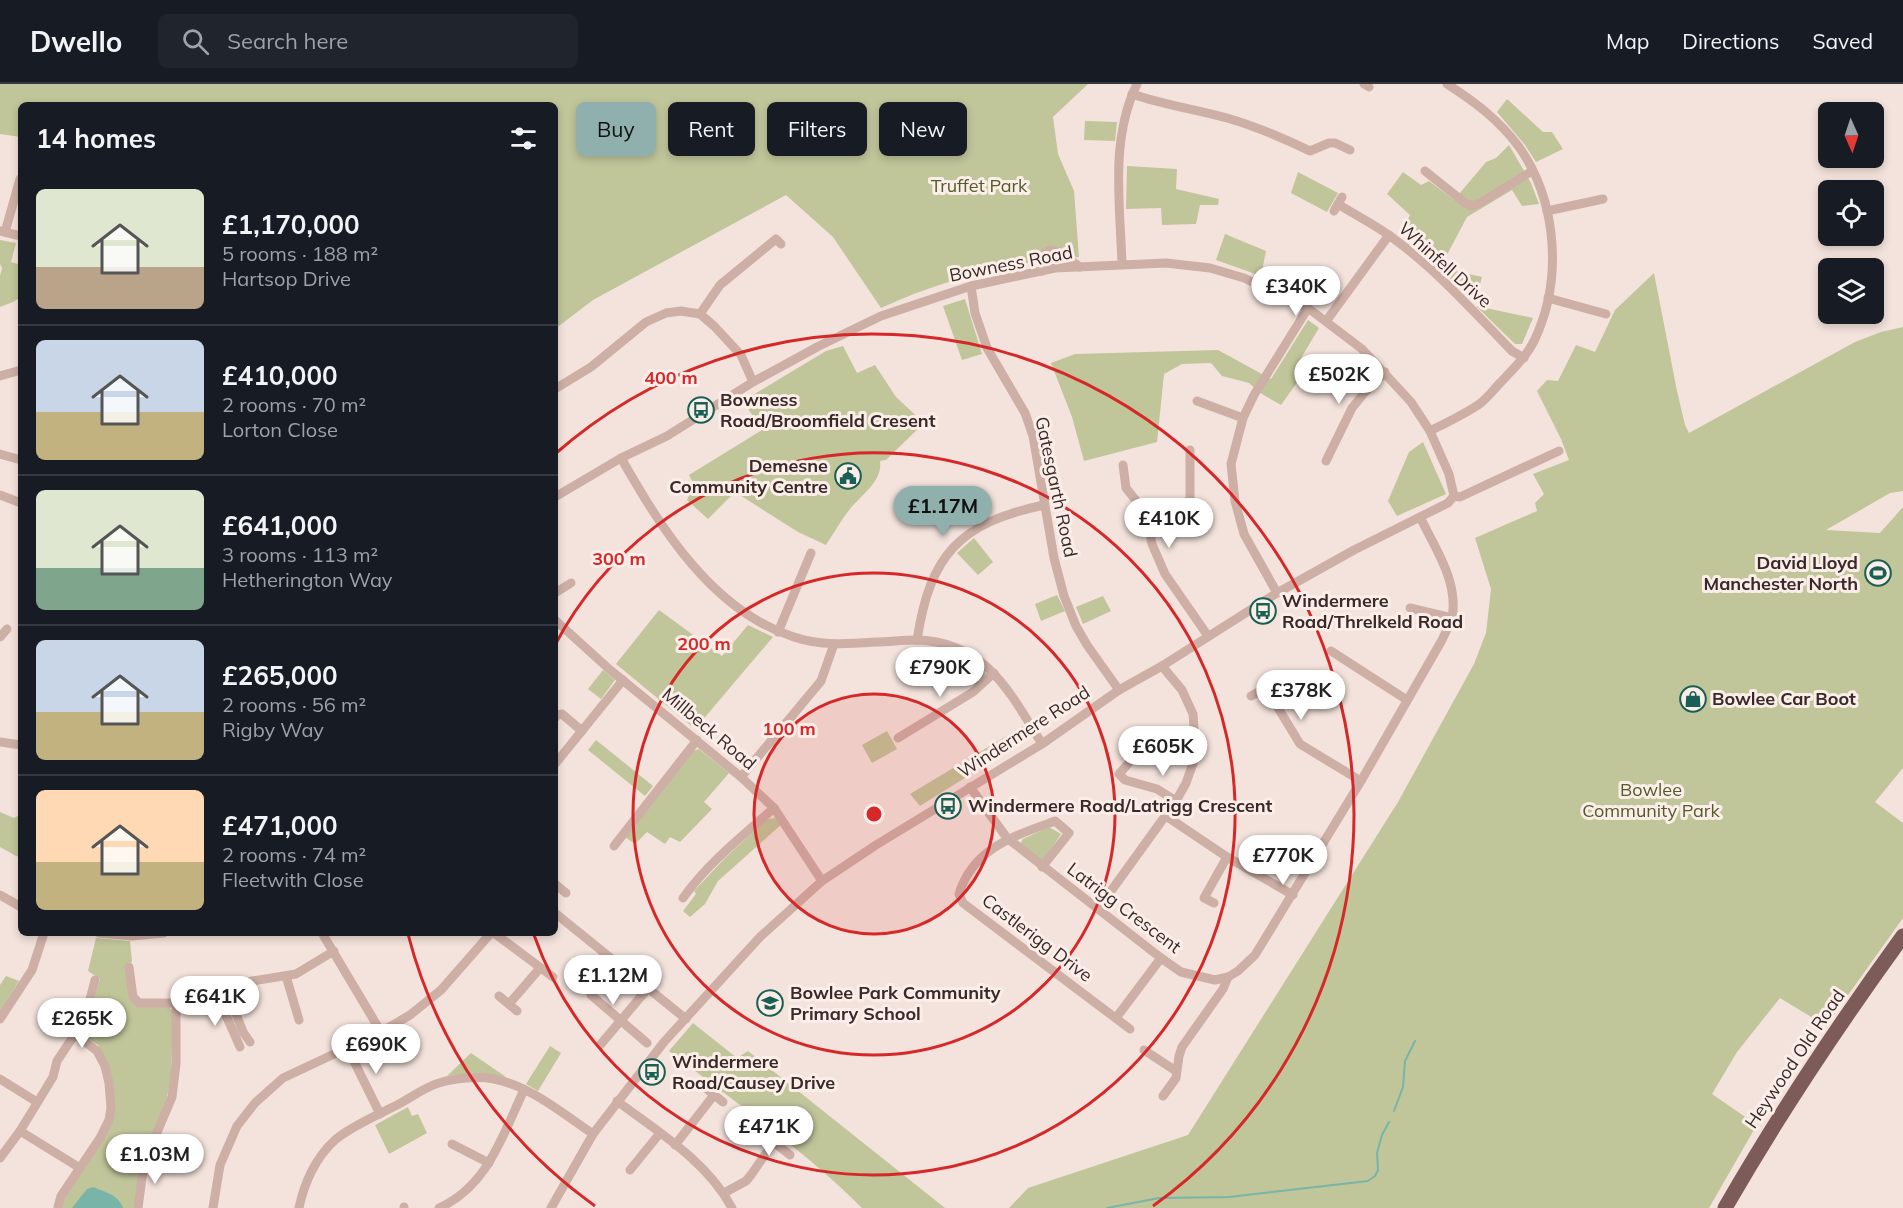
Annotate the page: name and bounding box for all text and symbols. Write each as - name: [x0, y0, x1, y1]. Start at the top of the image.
- search box: [158, 14, 578, 68]
- text: Dwello: [30, 24, 122, 59]
- icon: search: [179, 25, 212, 58]
- text: Search here: [227, 27, 348, 55]
- text: Map: [1606, 28, 1649, 54]
- text: Directions: [1682, 28, 1779, 54]
- text: Saved: [1812, 28, 1873, 54]
- chip: Buy: [576, 102, 656, 156]
- chip: Rent: [668, 102, 755, 156]
- chip: Filters: [767, 102, 867, 156]
- chip: New: [879, 102, 967, 156]
- north arrow: [1818, 102, 1884, 168]
- map controls: [1818, 102, 1884, 324]
- text: 14 homes: [36, 122, 156, 155]
- icon: filters: [507, 122, 540, 155]
- park label: Truffet Park: [931, 174, 1028, 197]
- button: locate: [1818, 180, 1884, 246]
- text: £1,170,000: [222, 208, 360, 241]
- icon: home: [84, 213, 156, 285]
- street label: Whinfell Drive: [1394, 217, 1497, 313]
- street label: Bowness Road: [947, 240, 1074, 287]
- text: 5 rooms · 188 m²: [222, 241, 378, 266]
- button: layers: [1818, 258, 1884, 324]
- text: Hartsop Drive: [222, 266, 351, 291]
- pin: £340K: [1254, 266, 1338, 317]
- text: £340K: [1265, 273, 1327, 298]
- pin: £502K: [1297, 354, 1381, 405]
- text: £410,000: [222, 359, 338, 392]
- text: £502K: [1308, 361, 1370, 386]
- icon: home: [84, 364, 156, 436]
- text: 400 m: [644, 366, 698, 389]
- place label: Bowness Road/Broomfield Cresent: [720, 388, 936, 432]
- text: 2 rooms · 70 m²: [222, 392, 366, 417]
- bus stop icon: Bowness Road/Broomfield Cresent: [686, 395, 716, 425]
- street label: Gatesgarth Road: [1030, 414, 1083, 559]
- text: Lorton Close: [222, 417, 338, 442]
- place label: Demesne Community Centre: [669, 454, 828, 498]
- public building icon: Demesne Community Centre: [833, 461, 863, 491]
- pin: £1.17M: [894, 486, 992, 537]
- text: £1.17M: [908, 493, 978, 518]
- pin: £410K: [1127, 498, 1211, 549]
- text: £410K: [1138, 505, 1200, 530]
- text: £641,000: [222, 509, 338, 542]
- icon: home: [84, 514, 156, 586]
- text: 3 rooms · 113 m²: [222, 542, 378, 567]
- text: 300 m: [592, 547, 646, 570]
- place label: David Lloyd Manchester North: [1704, 551, 1858, 595]
- sports icon: David Lloyd Manchester North: [1863, 558, 1893, 588]
- text: Hetherington Way: [222, 567, 392, 592]
- place label: Windermere Road/Threlkeld Road: [1282, 589, 1463, 633]
- bus stop icon: Windermere Road/Threlkeld Road: [1248, 596, 1278, 626]
- text: 200 m: [677, 632, 731, 655]
- pin: £790K: [898, 647, 982, 698]
- text: £790K: [909, 654, 971, 679]
- text: £265,000: [222, 659, 338, 692]
- icon: home: [84, 664, 156, 736]
- pin: £378K: [1259, 670, 1343, 721]
- text: £378K: [1270, 677, 1332, 702]
- street label: Windermere Road: [953, 680, 1094, 783]
- street label: Millbeck Road: [658, 683, 761, 775]
- shop icon: Bowlee Car Boot: [1678, 684, 1708, 714]
- place label: Bowlee Car Boot: [1712, 687, 1856, 710]
- text: 2 rooms · 56 m²: [222, 692, 366, 717]
- text: Rigby Way: [222, 717, 324, 742]
- text: 100 m: [762, 717, 816, 740]
- pin: £605K: [1121, 726, 1205, 777]
- text: £605K: [1132, 733, 1194, 758]
- park label: Bowlee Community Park: [1582, 778, 1720, 822]
- bus stop icon: Windermere Road/Latrigg Crescent: [933, 791, 963, 821]
- place label: Windermere Road/Latrigg Crescent: [968, 794, 1273, 817]
- centre of rings: [864, 804, 884, 824]
- text: £471,000: [222, 809, 338, 842]
- icon: home: [84, 814, 156, 886]
- pin: £770K: [1241, 835, 1325, 886]
- text: 2 rooms · 74 m²: [222, 842, 366, 867]
- text: £770K: [1252, 842, 1314, 867]
- street label: Latrigg Crescent: [1063, 857, 1186, 958]
- text: Fleetwith Close: [222, 867, 364, 892]
- street label: Castlerigg Drive: [977, 888, 1097, 987]
- pin: £1.12M: [564, 955, 662, 1006]
- text: £1.12M: [578, 962, 648, 987]
- pin: £641K: [173, 976, 257, 1027]
- place label: Bowlee Park Community Primary School: [790, 981, 1001, 1025]
- text: £641K: [184, 983, 246, 1008]
- street label: Heywood Old Road: [1740, 985, 1850, 1133]
- school or university icon: Bowlee Park Community Primary School: [755, 988, 785, 1018]
- pin: £265K: [40, 998, 124, 1049]
- text: £265K: [51, 1005, 113, 1030]
- pin: £690K: [334, 1024, 418, 1075]
- text: £690K: [345, 1031, 407, 1056]
- place label: Windermere Road/Causey Drive: [672, 1050, 835, 1094]
- bus stop icon: Windermere Road/Causey Drive: [637, 1057, 667, 1087]
- pin: £471K: [727, 1106, 811, 1157]
- text: £471K: [738, 1113, 800, 1138]
- pin: £1.03M: [106, 1134, 204, 1185]
- text: £1.03M: [120, 1141, 190, 1166]

